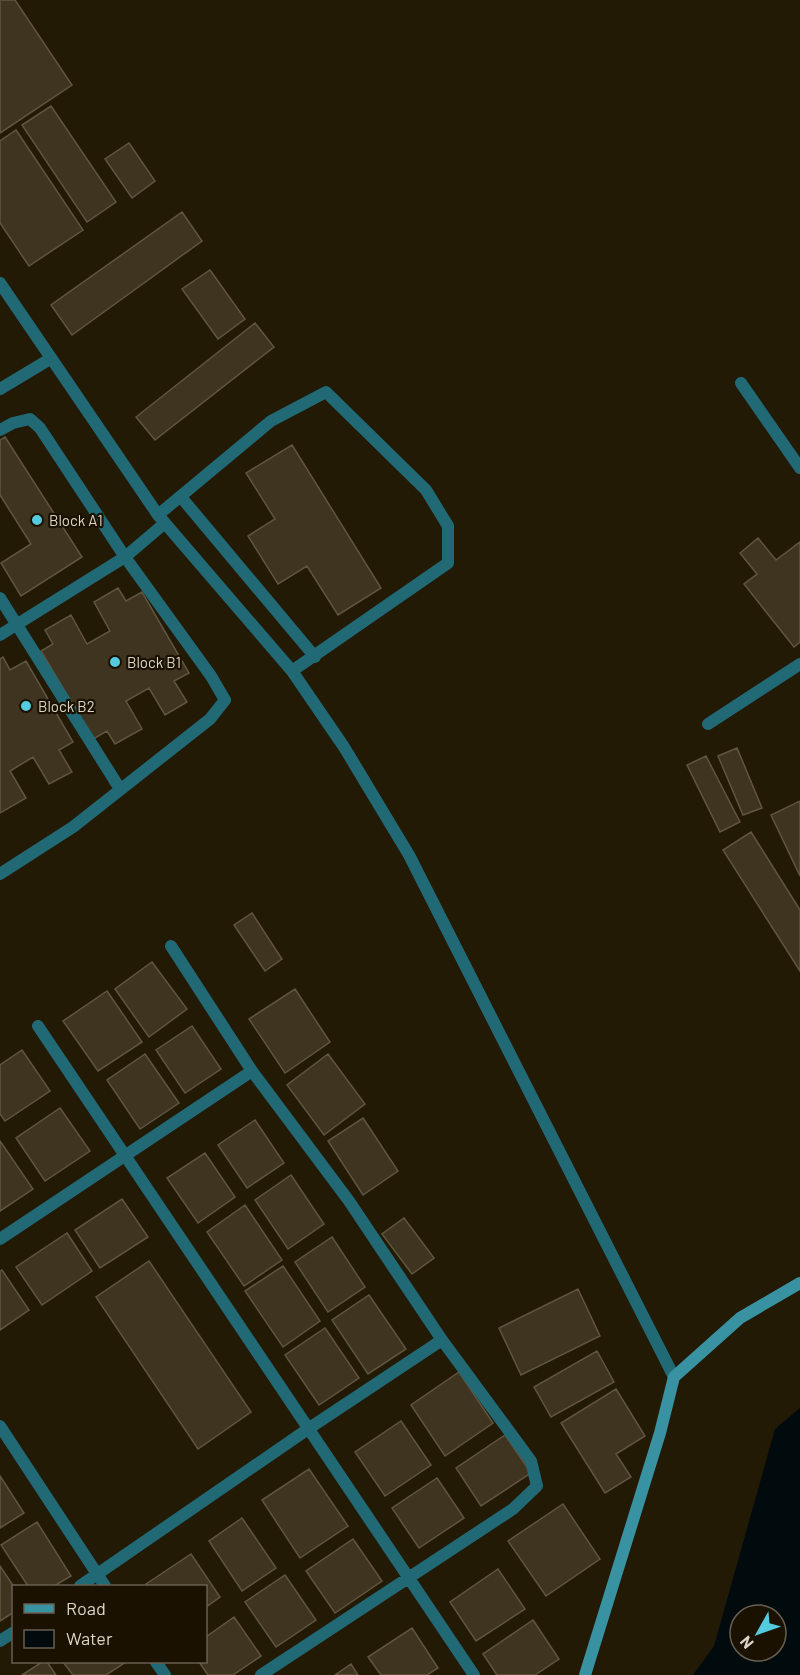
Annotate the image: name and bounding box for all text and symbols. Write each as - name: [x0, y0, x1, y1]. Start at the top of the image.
- place label: Block A1: [49, 511, 103, 529]
- marker: Block A1: [30, 513, 44, 527]
- place label: Block B1: [127, 653, 181, 671]
- marker: Block B1: [108, 655, 122, 669]
- place label: Block B2: [38, 697, 95, 715]
- marker: Block B2: [19, 699, 33, 713]
- legend: [12, 1585, 207, 1663]
- text: Road: [66, 1597, 106, 1619]
- north arrow: [728, 1603, 788, 1663]
- text: Water: [66, 1627, 113, 1649]
- text: N: [735, 1633, 757, 1653]

